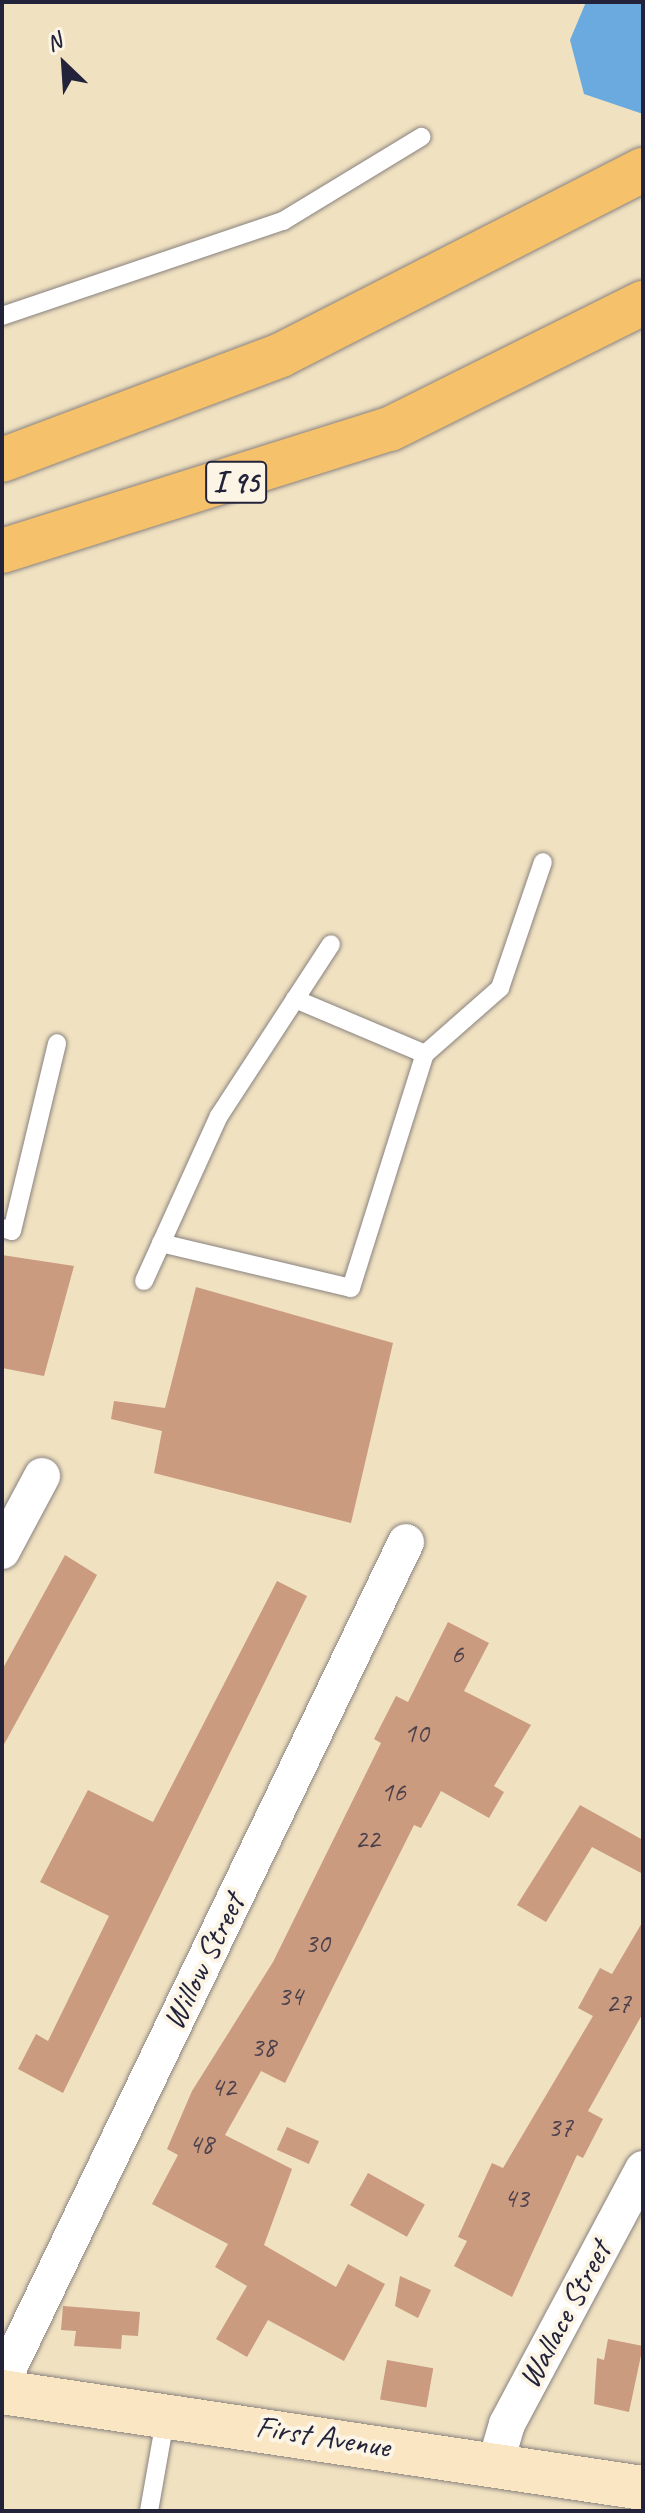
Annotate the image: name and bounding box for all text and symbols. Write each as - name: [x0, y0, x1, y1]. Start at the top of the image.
- north arrow: [24, 24, 104, 104]
- text: N: [42, 27, 66, 58]
- road number: I 95: [204, 456, 268, 508]
- house number: 6: [451, 1637, 463, 1671]
- house number: 10: [403, 1716, 429, 1750]
- house number: 16: [380, 1775, 406, 1809]
- house number: 22: [354, 1822, 380, 1856]
- street label: Willow Street: [155, 1888, 253, 2036]
- house number: 30: [304, 1926, 330, 1960]
- house number: 34: [277, 1979, 303, 2013]
- house number: 27: [605, 1986, 631, 2020]
- house number: 38: [250, 2030, 276, 2064]
- house number: 42: [210, 2070, 236, 2104]
- house number: 37: [547, 2110, 573, 2144]
- house number: 48: [188, 2127, 214, 2161]
- house number: 43: [503, 2181, 529, 2215]
- street label: Wallace Street: [510, 2235, 620, 2395]
- street label: First Avenue: [253, 2407, 393, 2467]

